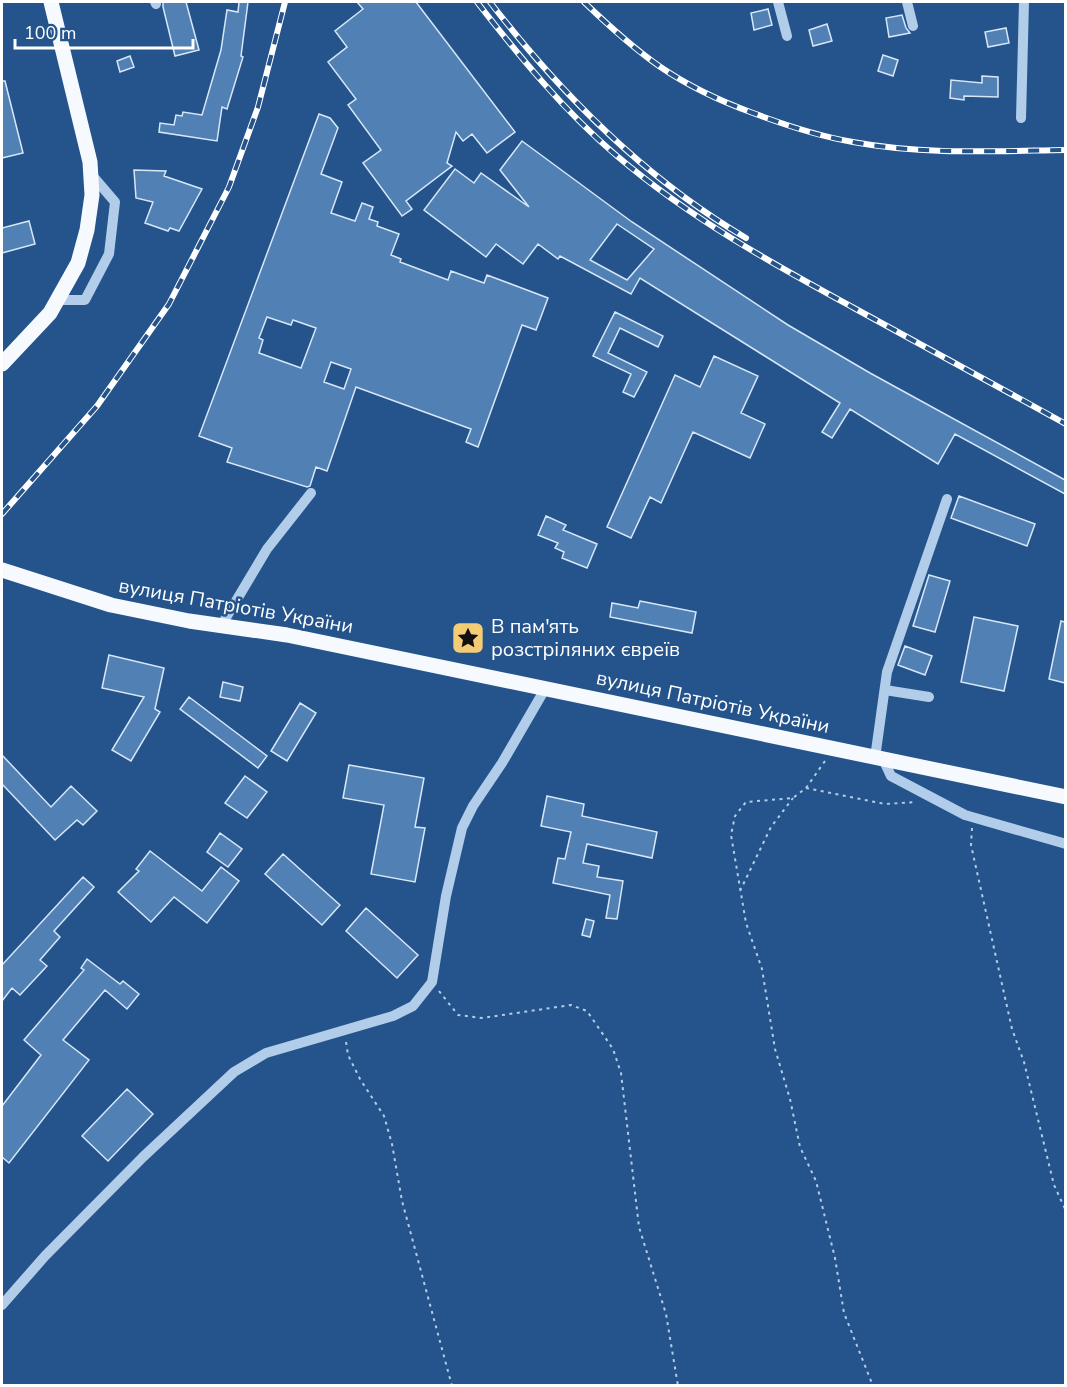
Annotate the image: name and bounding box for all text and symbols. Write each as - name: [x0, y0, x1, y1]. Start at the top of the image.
- scale bar: [15, 12, 194, 50]
- text: 100 m: [24, 21, 76, 45]
- street label: вулиця Патріотів України: [117, 572, 355, 640]
- place label: В пам'ять розстріляних євреїв: [491, 613, 680, 663]
- place icon: В пам'ять розстріляних євреїв: [450, 620, 486, 656]
- street label: вулиця Патріотів України: [594, 664, 832, 740]

